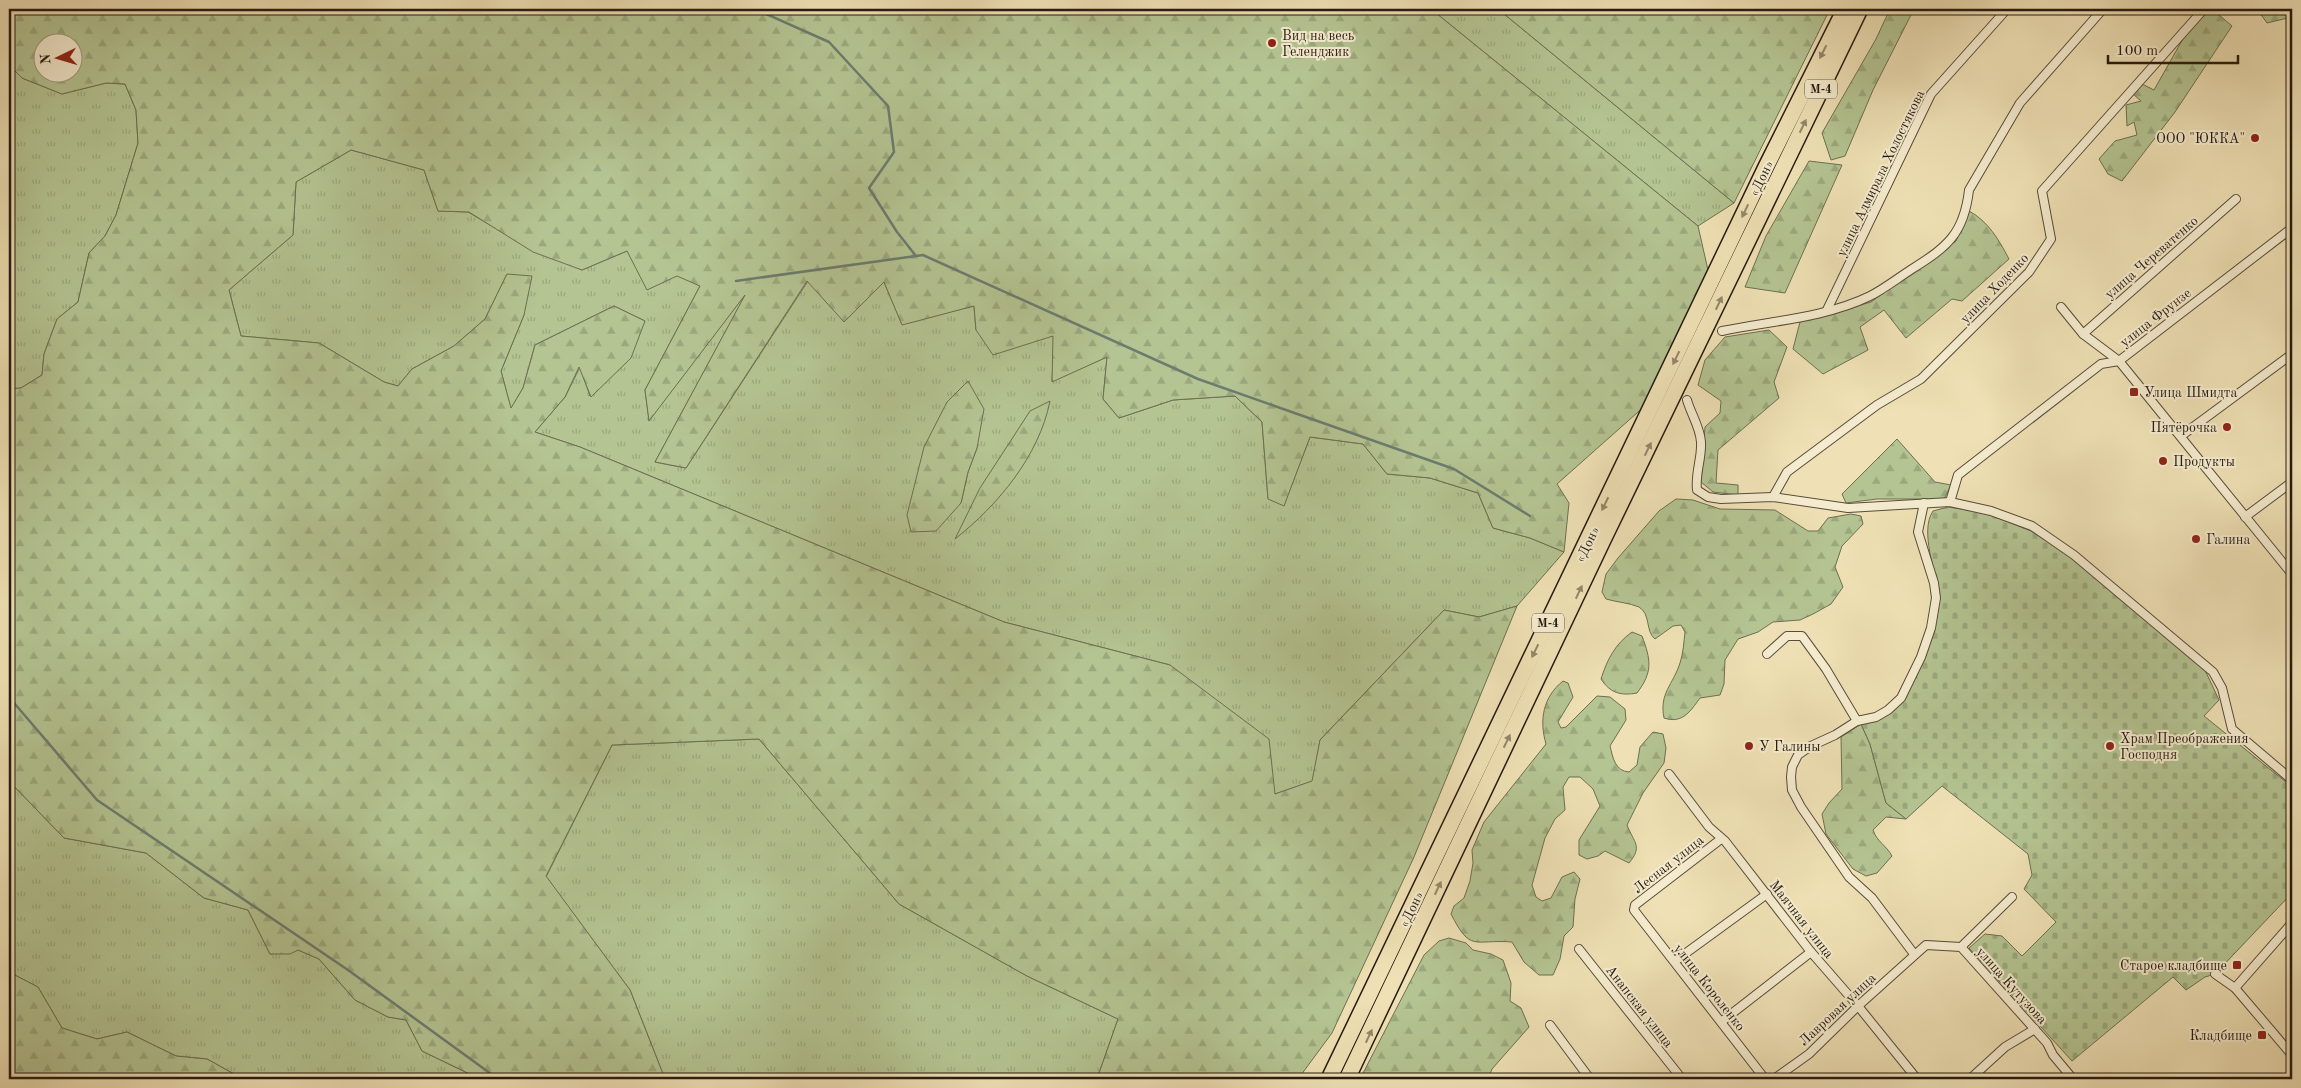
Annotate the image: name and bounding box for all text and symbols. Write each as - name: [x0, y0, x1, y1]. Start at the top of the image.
- place label: Вид на весь Геленджик: [1282, 29, 1355, 59]
- north arrow: [32, 32, 82, 82]
- scale bar: [2108, 32, 2238, 64]
- marker: Вид на весь Геленджик: [1266, 37, 1278, 49]
- text: 100 m: [2116, 44, 2158, 59]
- one-way arrow: [1819, 45, 1827, 59]
- text: N: [39, 53, 53, 65]
- road number: М-4: [1805, 80, 1837, 98]
- street label: улица Адмирала Холостякова: [1834, 88, 1927, 259]
- one-way arrow: [1799, 119, 1807, 133]
- place label: ООО "ЮККА": [2156, 132, 2245, 146]
- marker: ООО "ЮККА": [2249, 132, 2261, 144]
- street label: «Дон»: [1747, 158, 1777, 199]
- one-way arrow: [1741, 204, 1749, 218]
- street label: улица Череватенко: [2102, 214, 2201, 302]
- street label: улица Ходенко: [1958, 251, 2032, 326]
- street label: улица Фрунзе: [2117, 286, 2194, 350]
- one-way arrow: [1715, 296, 1723, 310]
- one-way arrow: [1671, 351, 1679, 365]
- marker: Улица Шмидта: [2128, 386, 2140, 398]
- place label: Улица Шмидта: [2144, 386, 2237, 400]
- place label: Пятёрочка: [2151, 421, 2217, 435]
- marker: Пятёрочка: [2221, 421, 2233, 433]
- one-way arrow: [1644, 442, 1652, 456]
- marker: Продукты: [2157, 455, 2169, 467]
- place label: Продукты: [2173, 455, 2235, 469]
- one-way arrow: [1601, 497, 1609, 511]
- street label: «Дон»: [1573, 524, 1603, 565]
- marker: Галина: [2190, 533, 2202, 545]
- place label: Галина: [2206, 533, 2250, 547]
- one-way arrow: [1575, 585, 1583, 599]
- road number: М-4: [1532, 614, 1564, 632]
- one-way arrow: [1531, 644, 1539, 658]
- place label: Храм Преображения Господня: [2120, 732, 2248, 762]
- one-way arrow: [1503, 734, 1511, 749]
- marker: У Галины: [1743, 740, 1755, 752]
- place label: У Галины: [1759, 740, 1820, 754]
- marker: Храм Преображения Господня: [2104, 740, 2116, 752]
- street label: Лесная улица: [1631, 833, 1706, 896]
- street label: Маячная улица: [1767, 878, 1836, 961]
- one-way arrow: [1434, 881, 1442, 896]
- street label: «Дон»: [1397, 889, 1427, 930]
- street label: улица Короленко: [1671, 941, 1747, 1034]
- street label: улица Кутузова: [1973, 945, 2049, 1027]
- place label: Старое кладбище: [2120, 959, 2227, 973]
- marker: Старое кладбище: [2231, 959, 2243, 971]
- street label: Анапская улица: [1603, 963, 1676, 1050]
- street label: Лавровая улица: [1797, 971, 1879, 1049]
- one-way arrow: [1365, 1029, 1373, 1043]
- place label: Кладбище: [2189, 1029, 2252, 1043]
- marker: Кладбище: [2256, 1029, 2268, 1041]

